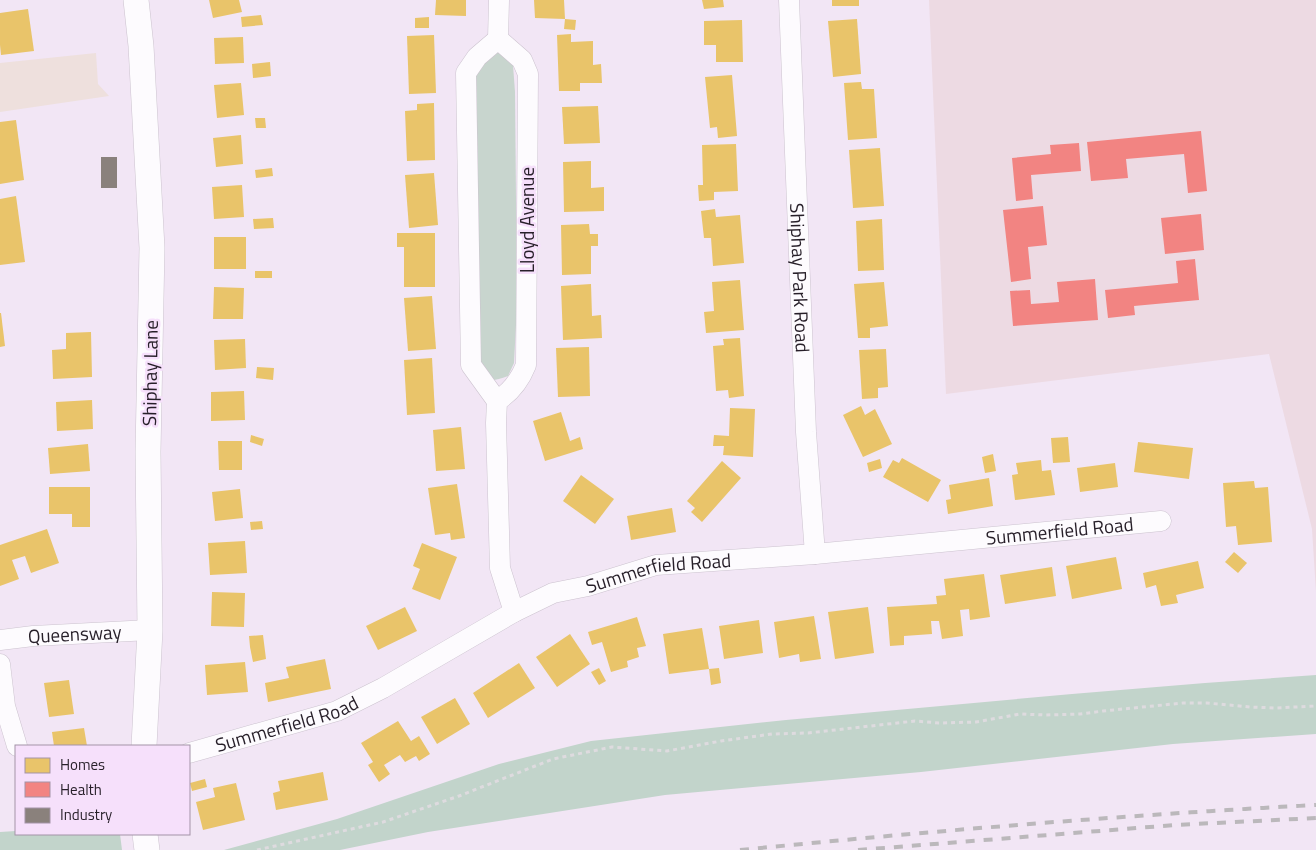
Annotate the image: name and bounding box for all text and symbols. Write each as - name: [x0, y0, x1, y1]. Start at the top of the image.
- street label: Lloyd Avenue: [512, 167, 541, 273]
- street label: Shiphay Park Road: [783, 203, 818, 353]
- street label: Shiphay Lane: [134, 320, 165, 426]
- street label: Summerfield Road: [984, 509, 1135, 552]
- street label: Summerfield Road: [582, 545, 732, 600]
- street label: Queensway: [27, 616, 122, 650]
- street label: Summerfield Road: [212, 688, 363, 759]
- legend: [15, 745, 190, 835]
- text: Homes: [60, 753, 105, 776]
- text: Health: [60, 778, 102, 801]
- text: Industry: [60, 803, 112, 826]

